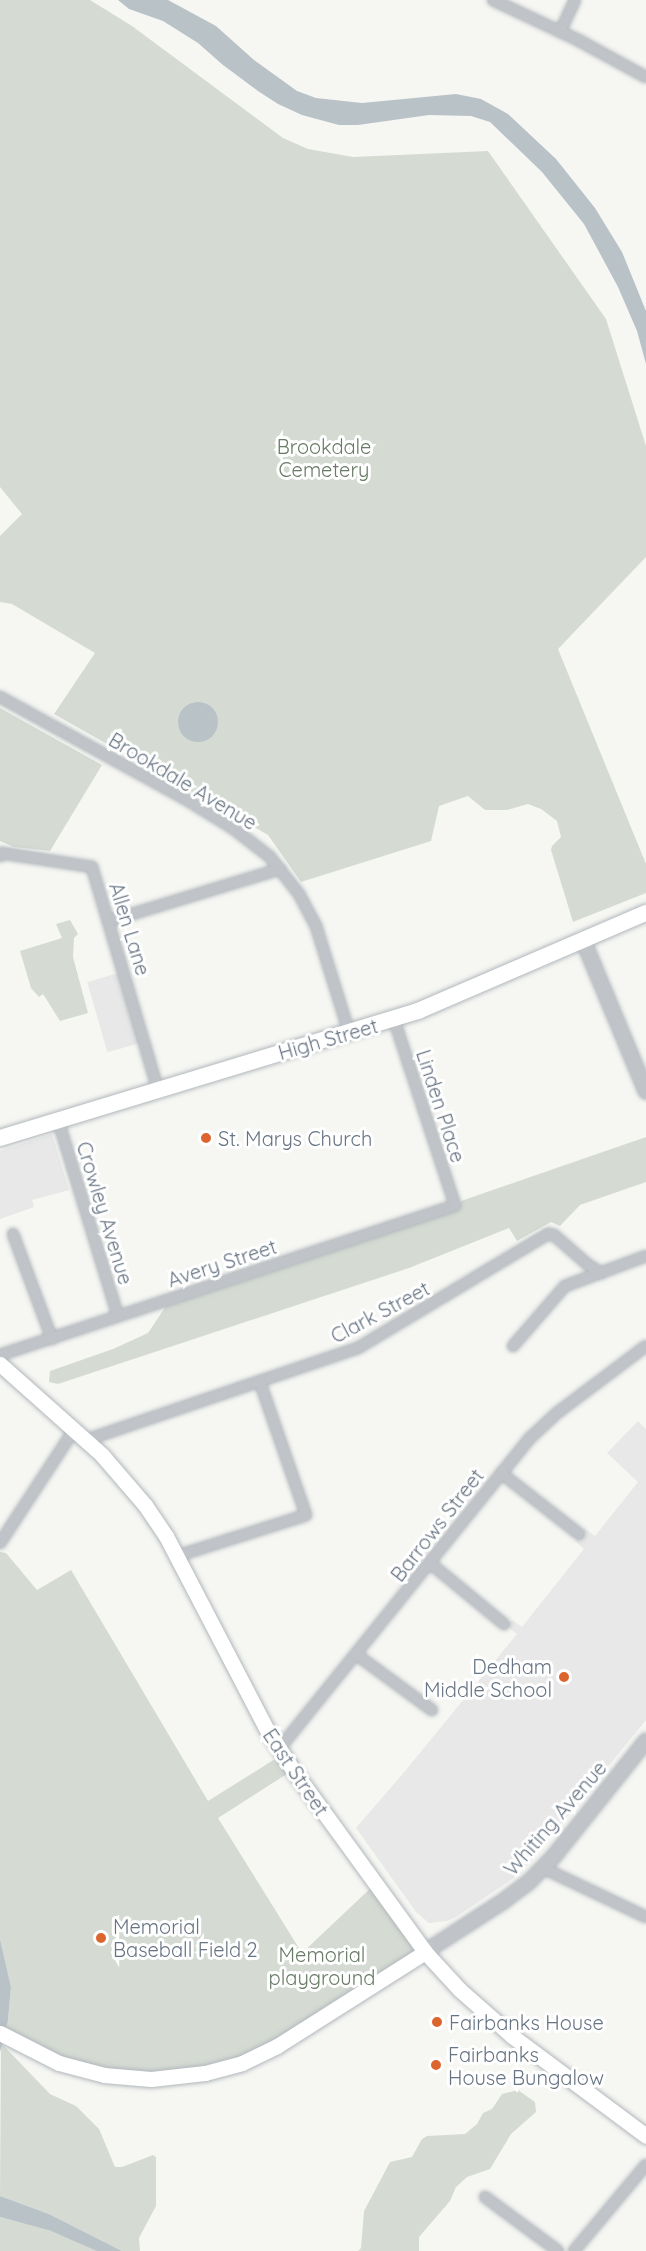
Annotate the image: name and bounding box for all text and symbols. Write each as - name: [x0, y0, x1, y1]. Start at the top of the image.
- park label: Brookdale Cemetery: [277, 434, 371, 481]
- street label: Brookdale Avenue: [105, 727, 261, 835]
- street label: Allen Lane: [105, 880, 155, 978]
- street label: High Street: [275, 1013, 381, 1065]
- street label: Linden Place: [411, 1047, 471, 1165]
- place label: St. Marys Church: [218, 1126, 372, 1150]
- marker: St. Marys Church: [199, 1131, 213, 1145]
- street label: Crowley Avenue: [72, 1139, 138, 1287]
- street label: Avery Street: [164, 1234, 280, 1292]
- street label: Clark Street: [327, 1276, 433, 1348]
- street label: Barrows Street: [385, 1464, 489, 1586]
- place label: Dedham Middle School: [424, 1654, 552, 1701]
- marker: Dedham Middle School: [557, 1670, 571, 1684]
- street label: East Street: [258, 1724, 334, 1820]
- street label: Whiting Avenue: [499, 1756, 611, 1880]
- place label: Memorial Baseball Field 2: [113, 1914, 258, 1961]
- marker: Memorial Baseball Field 2: [94, 1931, 108, 1945]
- park label: Memorial playground: [269, 1942, 375, 1989]
- place label: Fairbanks House: [449, 2010, 604, 2034]
- marker: Fairbanks House: [430, 2015, 444, 2029]
- place label: Fairbanks House Bungalow: [448, 2042, 604, 2089]
- marker: Fairbanks House Bungalow: [429, 2058, 443, 2072]

